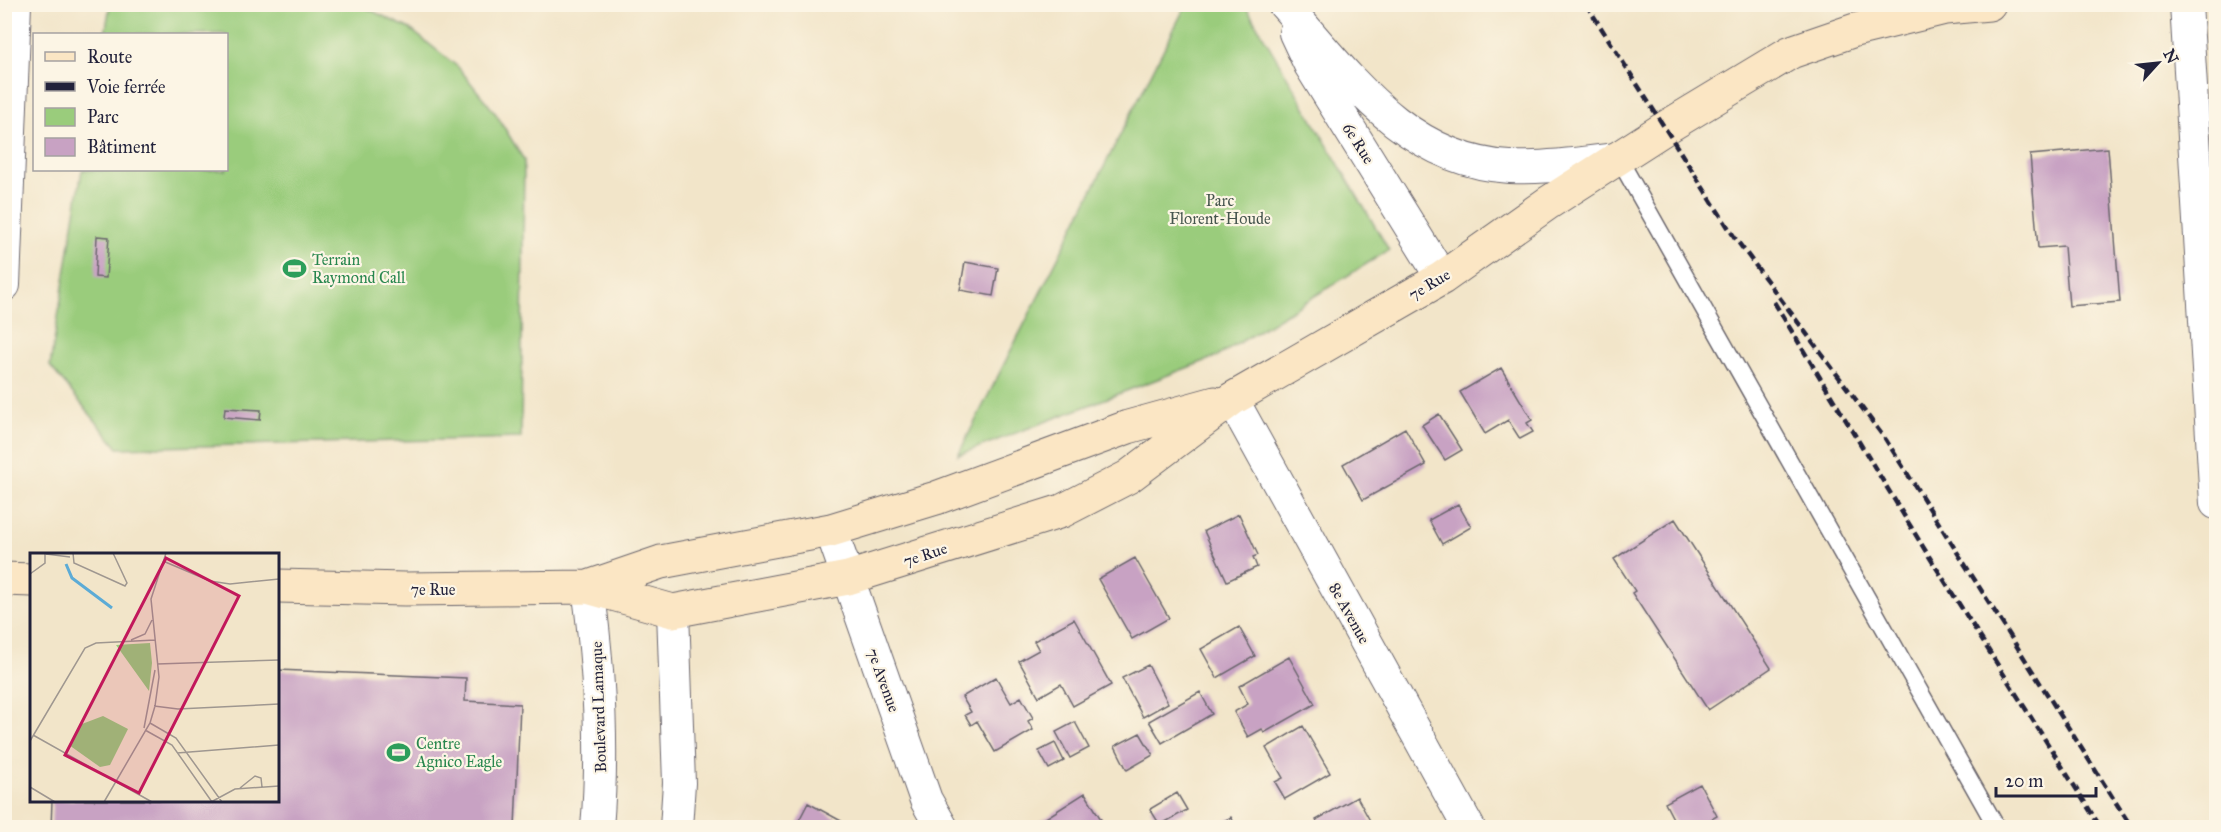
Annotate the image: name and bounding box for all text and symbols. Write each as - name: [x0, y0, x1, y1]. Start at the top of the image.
- legend: [33, 33, 228, 171]
- north arrow: [2128, 33, 2188, 93]
- text: Route: [87, 46, 132, 68]
- text: N: [2159, 46, 2183, 67]
- text: Voie ferrée: [86, 76, 166, 98]
- text: Parc: [87, 106, 119, 128]
- street label: 6e Rue: [1339, 119, 1379, 167]
- text: Bâtiment: [87, 136, 157, 158]
- park label: Parc Florent-Houde: [1169, 191, 1271, 228]
- place label: Terrain Raymond Call: [312, 250, 406, 287]
- sports icon: Terrain Raymond Call: [281, 255, 307, 281]
- street label: 7e Rue: [1405, 265, 1454, 304]
- street label: 7e Rue: [901, 538, 950, 570]
- inset map: [30, 553, 279, 802]
- street label: 8e Avenue: [1325, 579, 1374, 647]
- street label: 7e Rue: [411, 580, 456, 599]
- street label: Boulevard Lamaque: [587, 641, 611, 773]
- street label: 7e Avenue: [863, 646, 904, 715]
- place label: Centre Agnico Eagle: [415, 734, 503, 772]
- sports icon: Centre Agnico Eagle: [385, 739, 411, 765]
- scale bar: [1996, 760, 2096, 798]
- text: 20 m: [2005, 770, 2043, 792]

